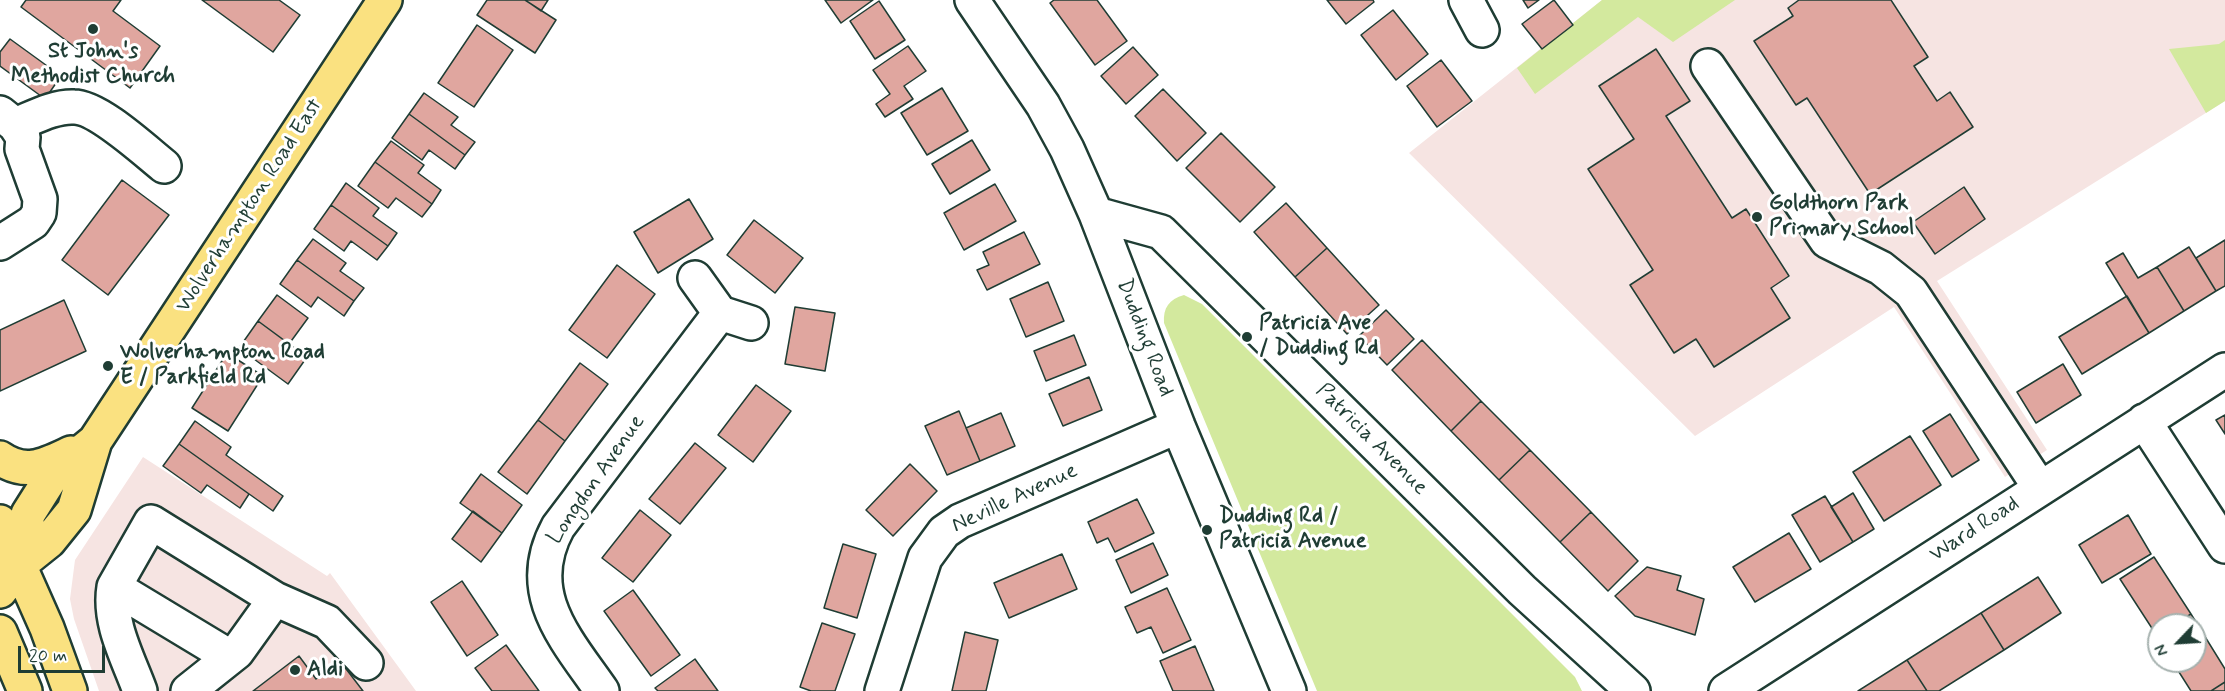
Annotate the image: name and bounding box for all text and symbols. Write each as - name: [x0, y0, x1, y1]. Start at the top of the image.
- marker: St John's Methodist Church: [86, 22, 100, 36]
- place label: St John's Methodist Church: [11, 39, 175, 90]
- street label: Wolverhampton Road East: [171, 94, 329, 318]
- place label: Goldthorn Park Primary School: [1769, 191, 1914, 242]
- marker: Goldthorn Park Primary School: [1750, 210, 1764, 224]
- street label: Dudding Road: [1109, 275, 1179, 401]
- place label: Patricia Ave / Dudding Rd: [1259, 311, 1378, 362]
- marker: Patricia Ave / Dudding Rd: [1240, 330, 1254, 344]
- place label: Wolverhampton Road E / Parkfield Rd: [120, 340, 325, 392]
- marker: Wolverhampton Road E / Parkfield Rd: [101, 359, 115, 373]
- street label: Patricia Avenue: [1309, 378, 1433, 502]
- street label: Longdon Avenue: [543, 410, 651, 550]
- street label: Neville Avenue: [948, 458, 1082, 540]
- street label: Ward Road: [1925, 491, 2025, 569]
- place label: Dudding Rd / Patricia Avenue: [1219, 504, 1367, 556]
- marker: Dudding Rd / Patricia Avenue: [1200, 523, 1214, 537]
- north arrow: [2147, 613, 2207, 673]
- scale bar: [21, 634, 108, 672]
- text: N: [2150, 641, 2174, 659]
- text: 20 m: [29, 644, 67, 668]
- place label: Aldi: [307, 657, 343, 683]
- marker: Aldi: [288, 663, 302, 677]

